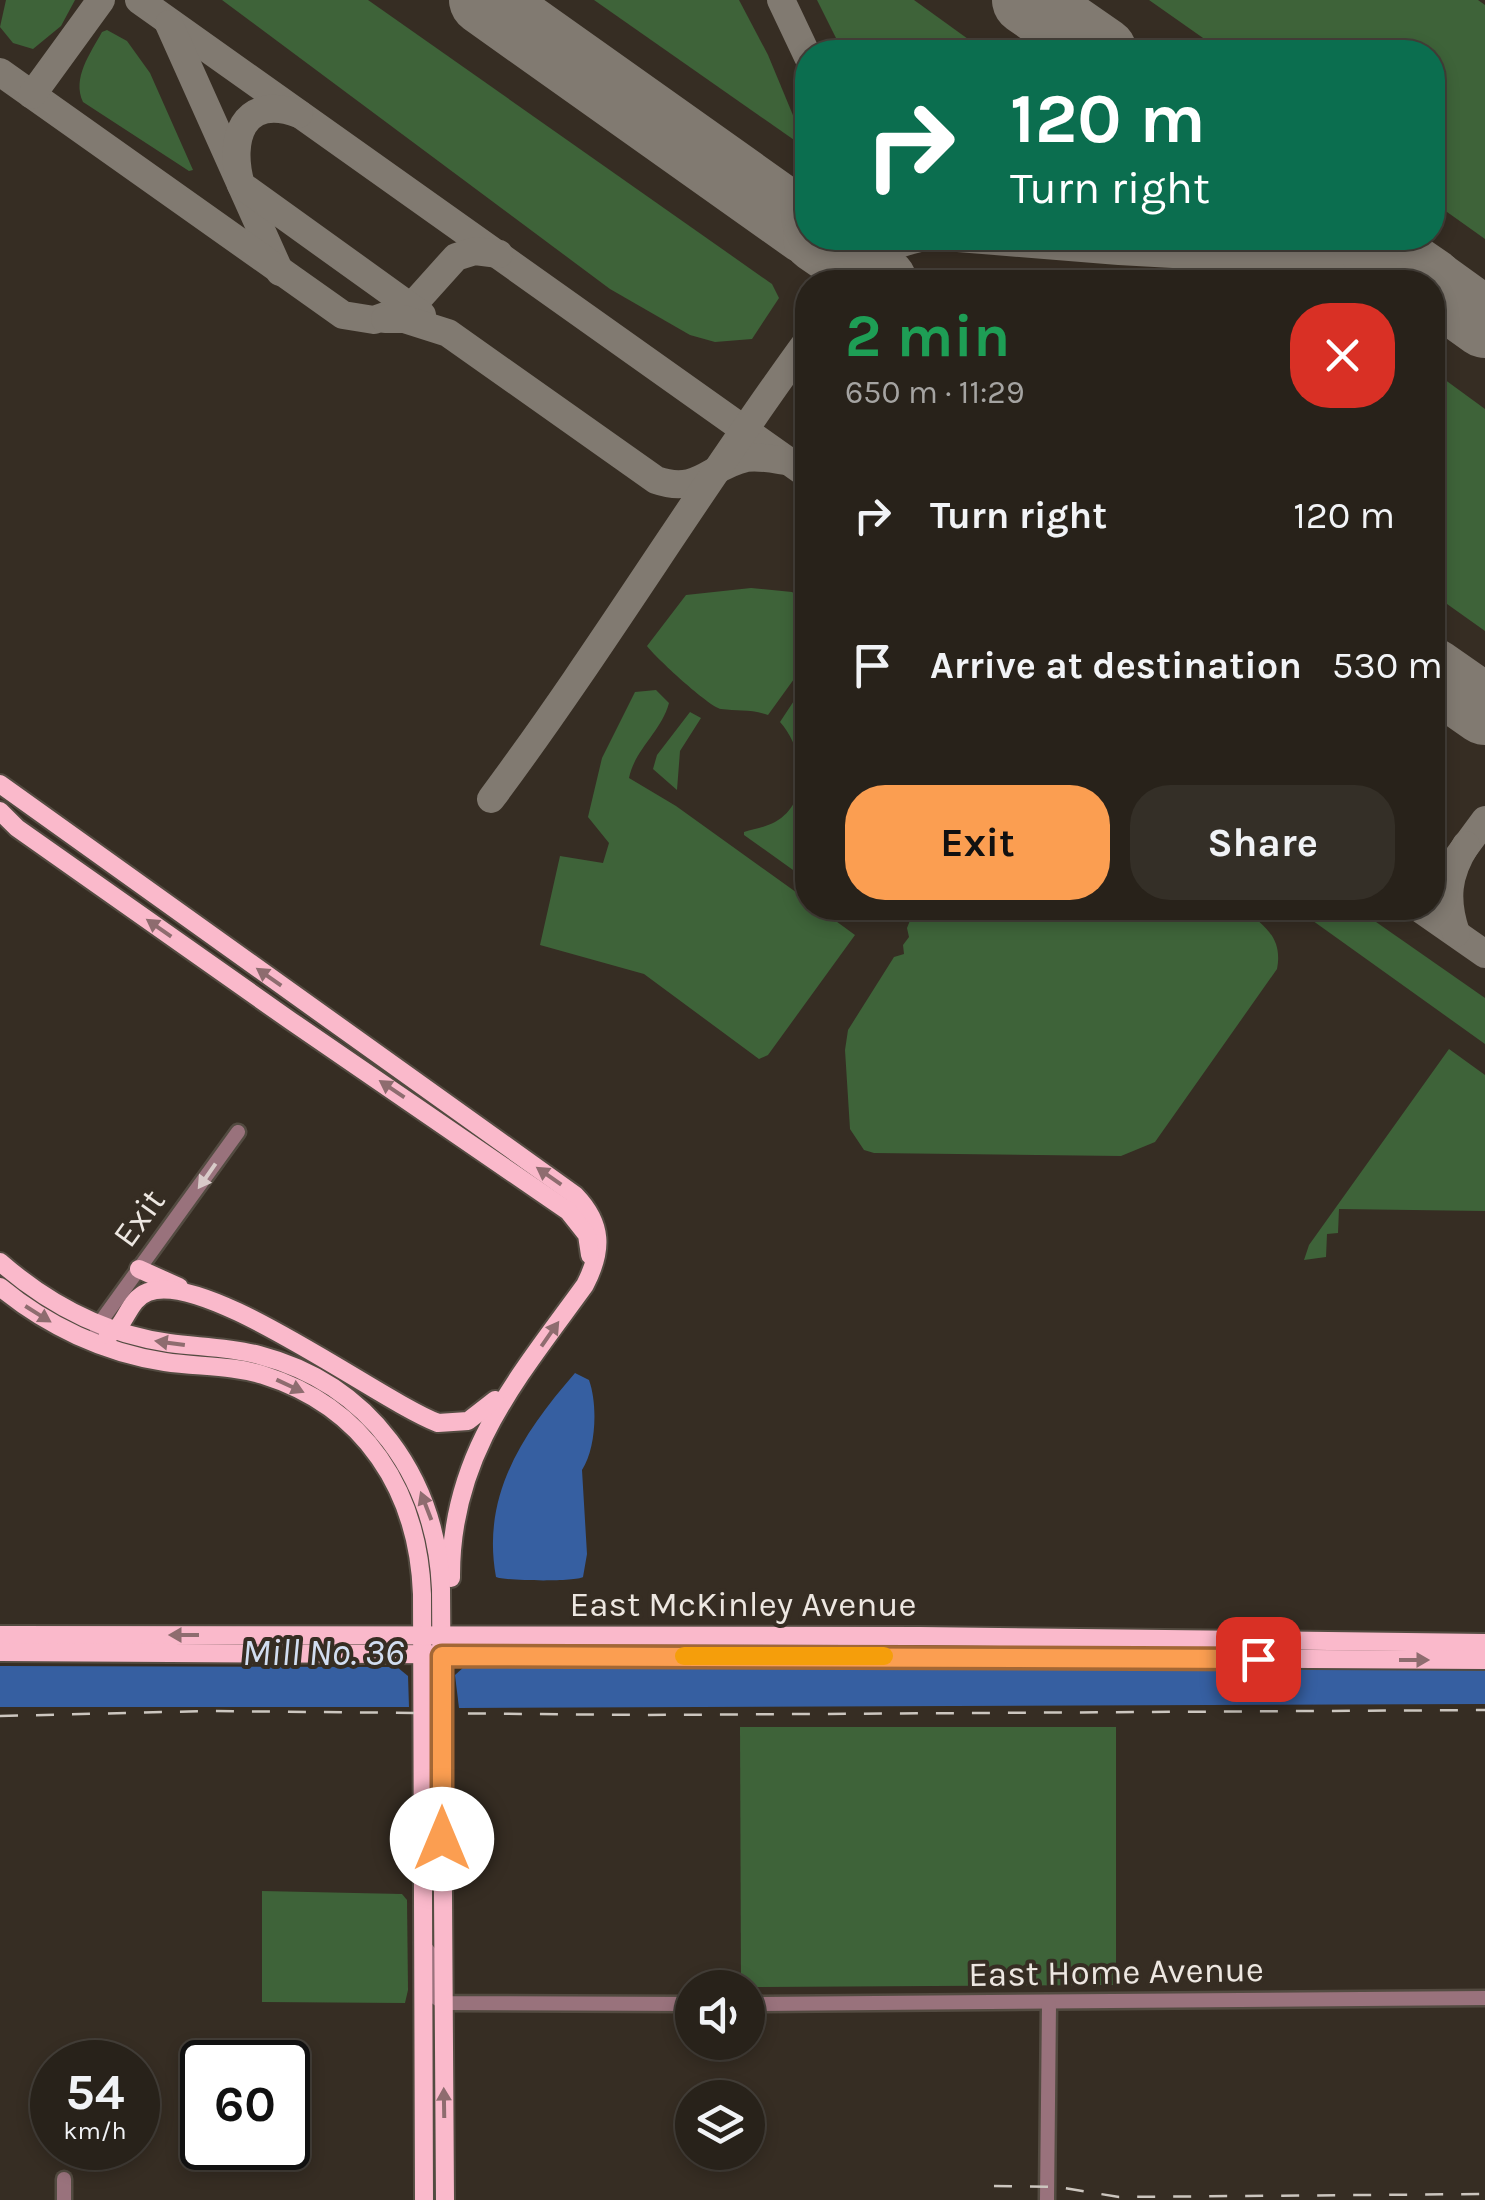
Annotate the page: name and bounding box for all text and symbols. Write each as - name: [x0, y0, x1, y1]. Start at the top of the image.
- text: 120 m: [1010, 78, 1206, 160]
- icon: right: [845, 80, 975, 210]
- text: Turn right: [1010, 162, 1210, 214]
- text: 2 min: [845, 301, 1010, 371]
- button: close: [1290, 303, 1395, 408]
- text: 650 m · 11:29: [845, 374, 1024, 411]
- icon: right: [845, 488, 900, 543]
- text: Turn right: [930, 493, 1107, 538]
- text: 120 m: [1293, 493, 1395, 538]
- icon: arrive: [845, 638, 900, 693]
- text: Arrive at destination: [930, 643, 1302, 688]
- text: 530 m: [1332, 643, 1443, 688]
- button: Exit: [845, 785, 1110, 900]
- button: Share: [1130, 785, 1395, 900]
- one-way arrow: [146, 919, 172, 938]
- one-way arrow: [256, 968, 282, 987]
- one-way arrow: [378, 1081, 405, 1099]
- one-way arrow: [198, 1163, 217, 1189]
- one-way arrow: [536, 1167, 562, 1187]
- street label: Exit: [104, 1181, 174, 1255]
- one-way arrow: [24, 1304, 51, 1323]
- one-way arrow: [540, 1320, 559, 1347]
- one-way arrow: [153, 1334, 185, 1350]
- one-way arrow: [276, 1378, 305, 1395]
- one-way arrow: [418, 1491, 433, 1521]
- street label: East McKinley Avenue: [570, 1584, 916, 1625]
- pin: [1216, 1617, 1301, 1702]
- one-way arrow: [167, 1627, 199, 1643]
- water label: Mill No. 36: [242, 1630, 405, 1675]
- icon: arrive: [1231, 1632, 1286, 1687]
- one-way arrow: [1398, 1652, 1430, 1668]
- position arrow: [390, 1787, 494, 1891]
- street label: East Home Avenue: [968, 1949, 1264, 1995]
- map controls: [675, 1970, 765, 2170]
- button: sound: [675, 1970, 765, 2060]
- speed limit sign: 60: [180, 2040, 310, 2170]
- text: 54: [66, 2063, 124, 2122]
- button: layers: [675, 2080, 765, 2170]
- one-way arrow: [436, 2086, 452, 2118]
- text: km/h: [63, 2116, 127, 2145]

